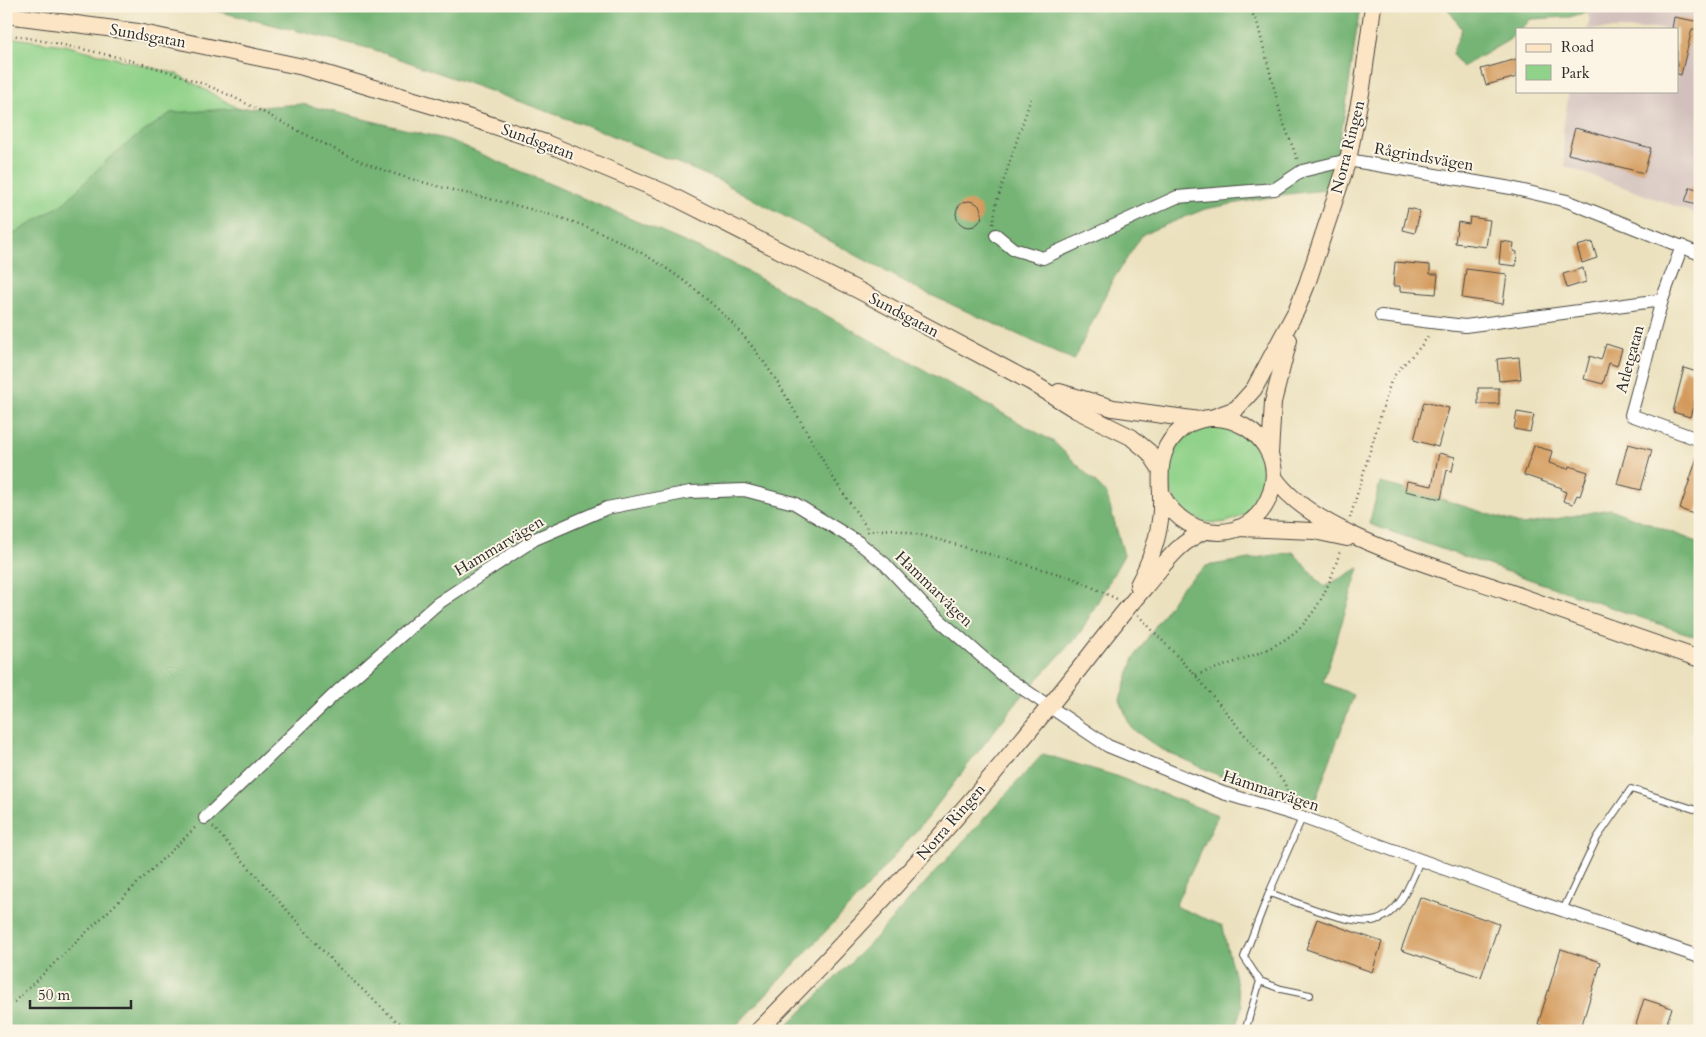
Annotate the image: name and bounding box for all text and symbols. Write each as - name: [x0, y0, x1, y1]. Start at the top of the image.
- street label: Sundsgatan: [108, 19, 188, 53]
- legend: [1516, 28, 1678, 92]
- text: Road: [1561, 37, 1594, 57]
- text: Park: [1561, 63, 1590, 83]
- street label: Norra Ringen: [1326, 98, 1370, 196]
- street label: Sundsgatan: [498, 119, 578, 165]
- street label: Rågrindsvägen: [1372, 137, 1476, 177]
- street label: Sundsgatan: [865, 287, 943, 343]
- street label: Atletgatan: [1610, 322, 1650, 396]
- street label: Hammarvägen: [450, 511, 548, 581]
- street label: Hammarvägen: [890, 546, 978, 632]
- street label: Hammarvägen: [1220, 765, 1322, 817]
- street label: Norra Ringen: [911, 779, 991, 865]
- scale bar: [30, 977, 131, 1009]
- text: 50 m: [38, 985, 70, 1005]

